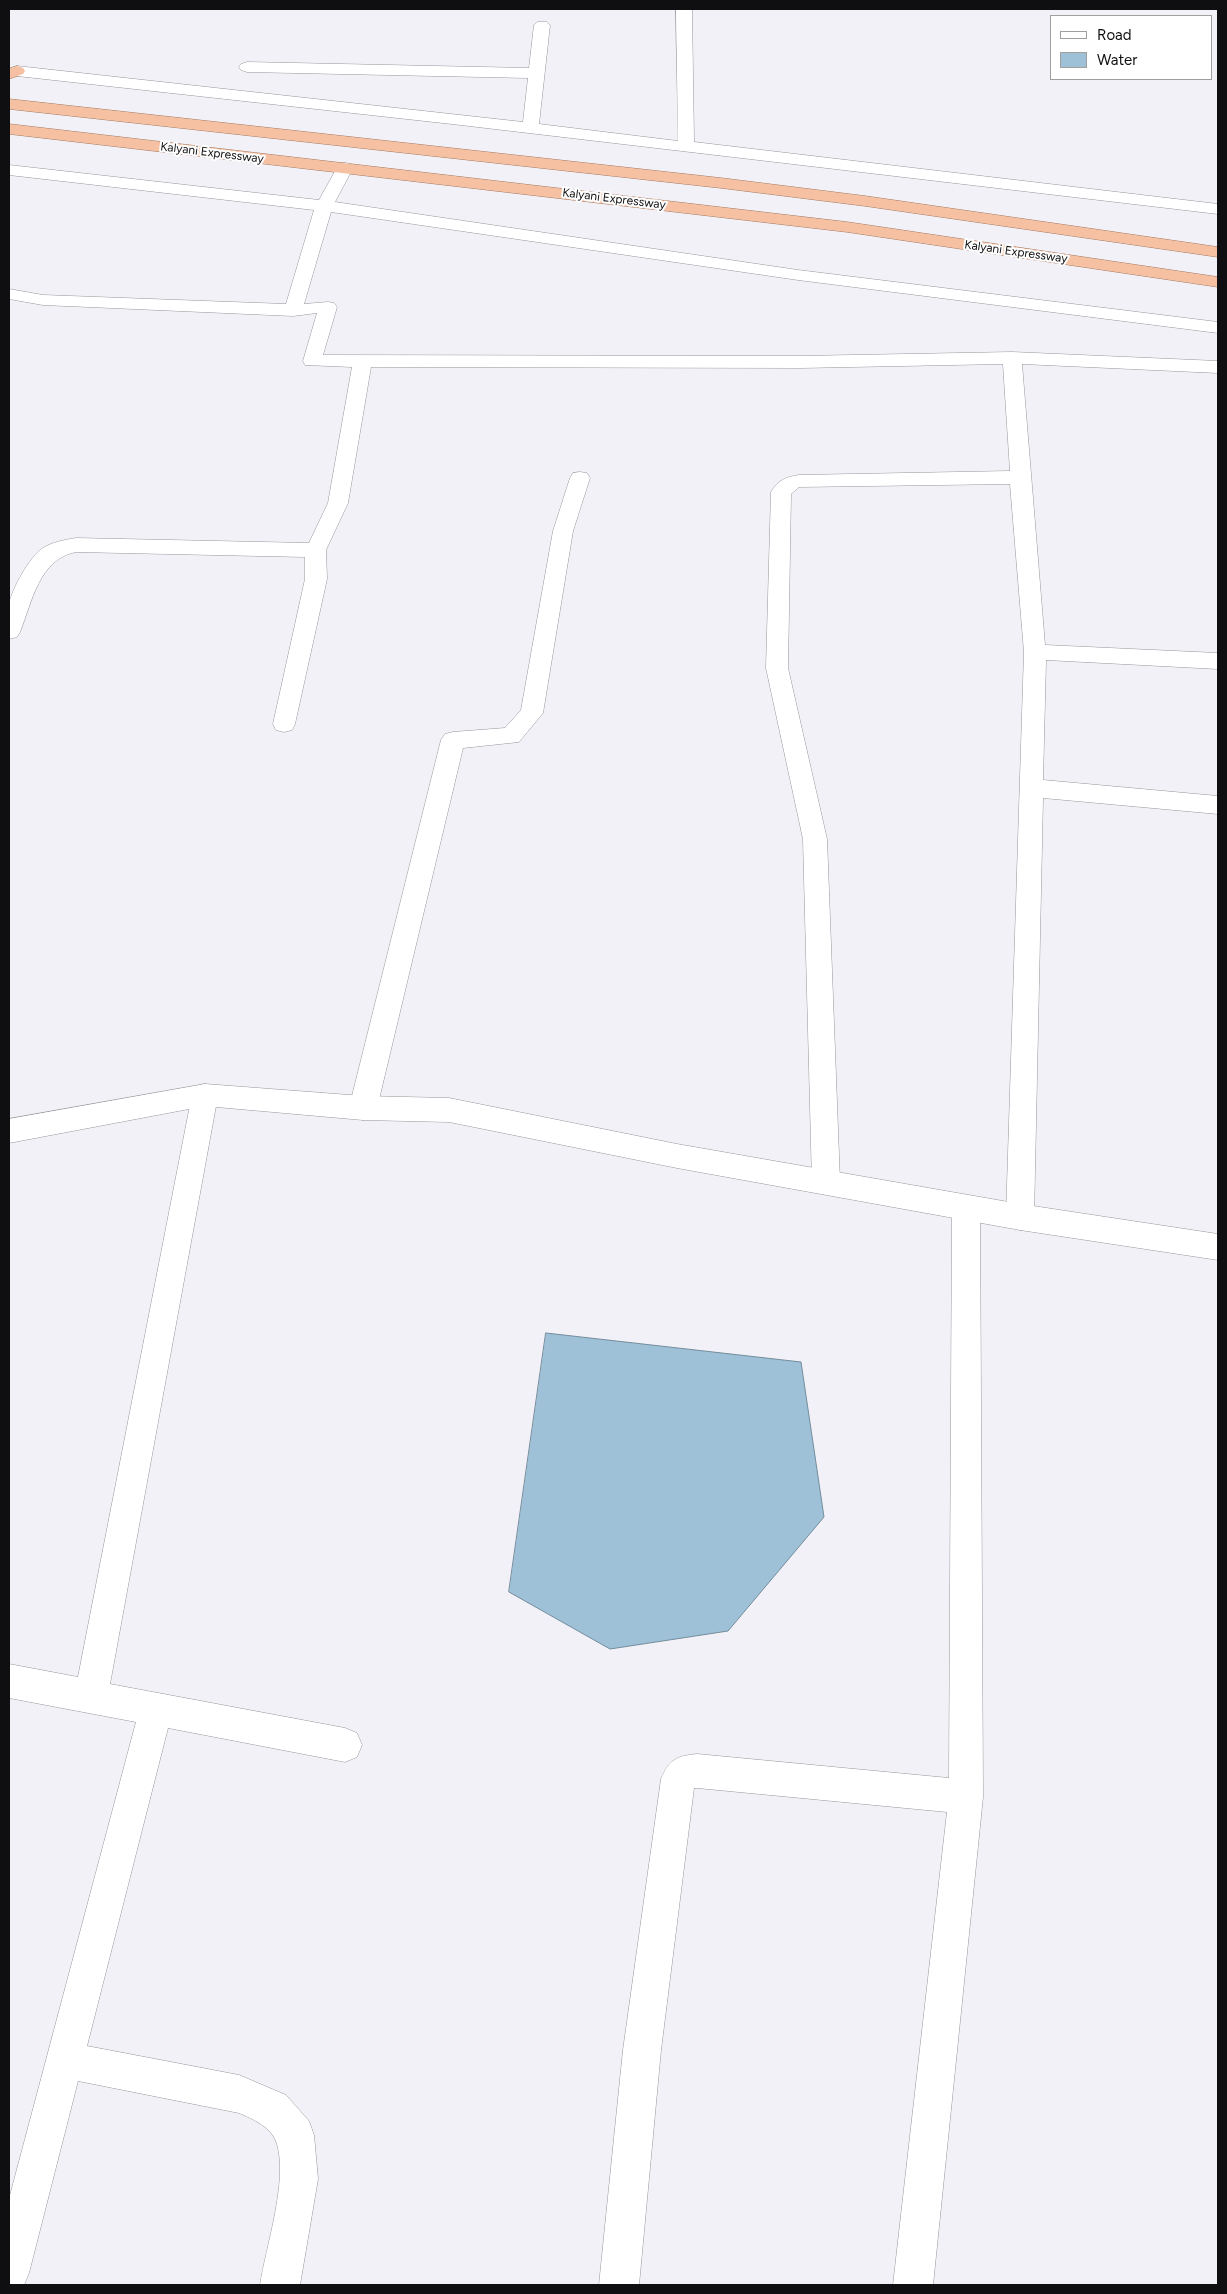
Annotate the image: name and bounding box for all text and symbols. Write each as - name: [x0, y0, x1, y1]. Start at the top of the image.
- legend: [1050, 15, 1212, 80]
- text: Road: [1097, 26, 1132, 44]
- text: Water: [1097, 51, 1137, 69]
- street label: Kalyani Expressway: [160, 140, 264, 166]
- street label: Kalyani Expressway: [562, 186, 666, 212]
- street label: Kalyani Expressway: [963, 238, 1069, 266]

